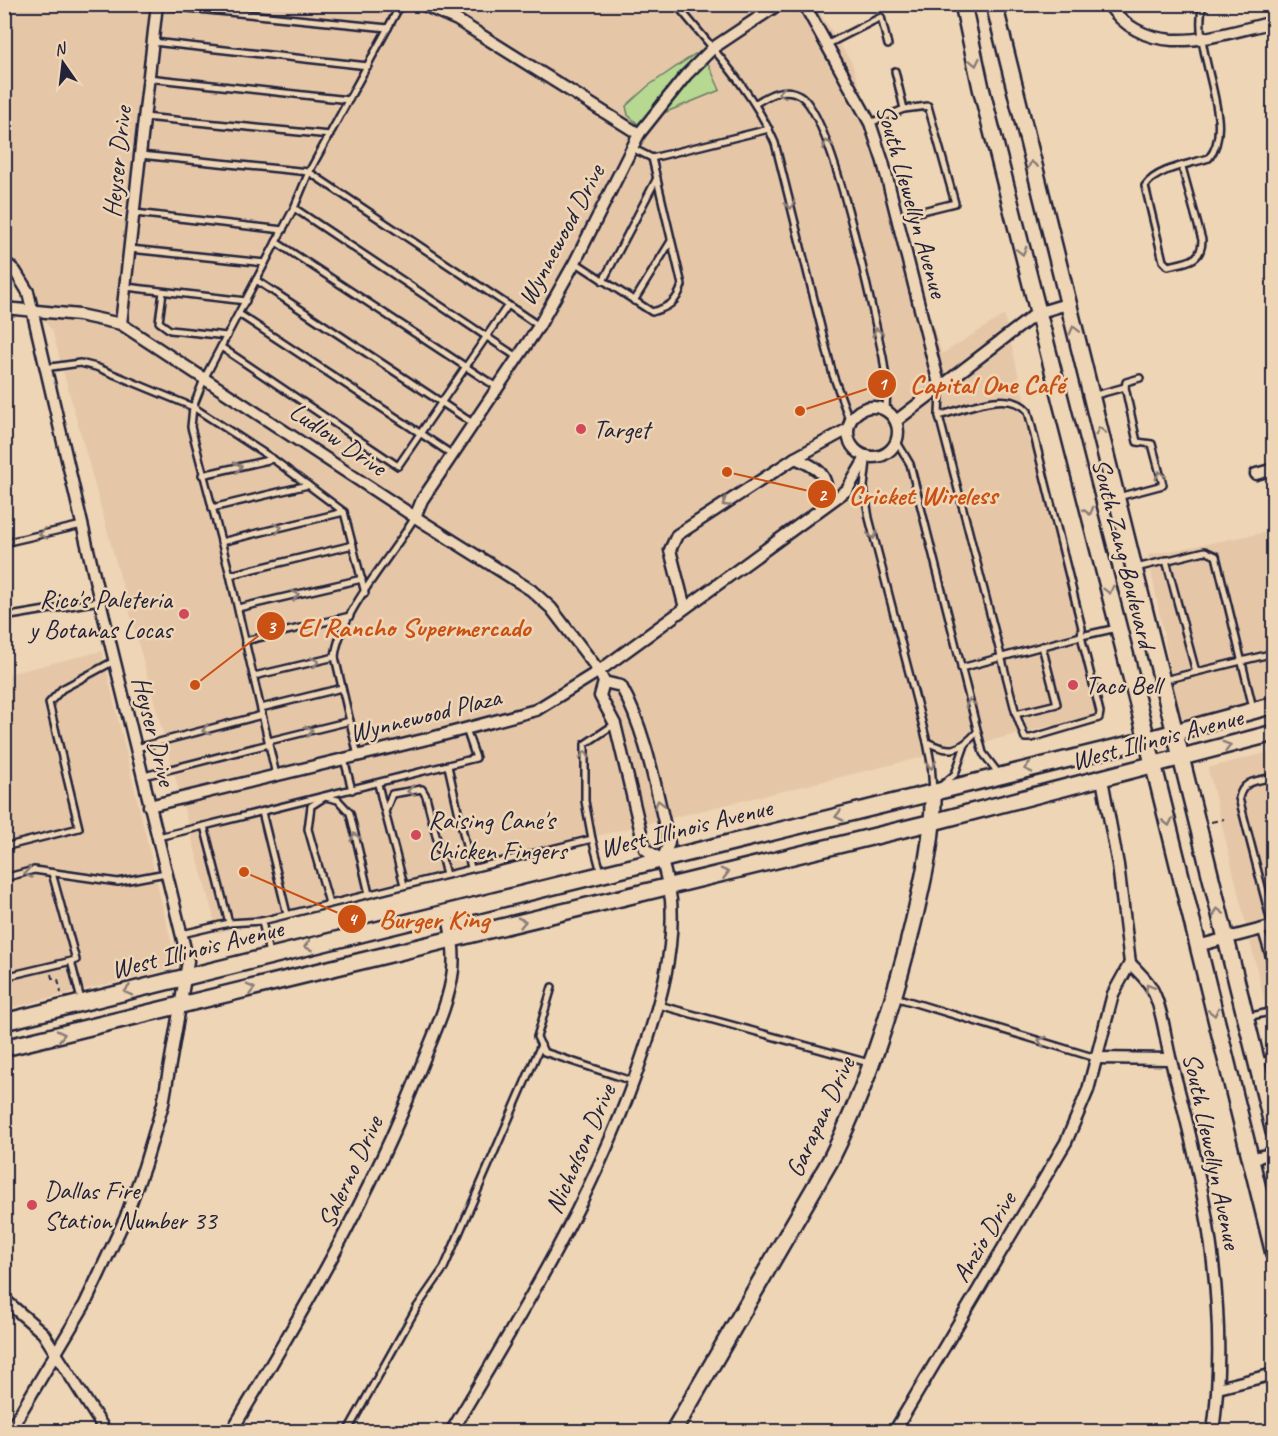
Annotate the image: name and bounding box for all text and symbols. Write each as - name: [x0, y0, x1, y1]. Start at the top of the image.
- north arrow: [33, 33, 93, 93]
- text: N: [52, 38, 70, 60]
- one-way arrow: [968, 56, 981, 66]
- one-way arrow: [777, 87, 787, 99]
- street label: South Llewellyn Avenue: [869, 101, 956, 303]
- street label: Heyser Drive: [95, 102, 140, 219]
- one-way arrow: [822, 139, 834, 150]
- street label: Wynnewood Drive: [510, 158, 613, 311]
- one-way arrow: [1027, 161, 1040, 171]
- one-way arrow: [783, 200, 796, 210]
- one-way arrow: [1014, 246, 1027, 256]
- one-way arrow: [1068, 325, 1081, 335]
- one-way arrow: [872, 327, 885, 337]
- callout: Capital One Café: [867, 361, 1077, 406]
- text: Capital One Café: [910, 367, 1068, 401]
- text: 1: [878, 373, 888, 395]
- street label: Ludlow Drive: [283, 395, 395, 485]
- place label: Target: [593, 413, 653, 446]
- marker: Target: [574, 422, 588, 436]
- one-way arrow: [1094, 426, 1107, 436]
- street label: South Zang Boulevard: [1085, 455, 1164, 655]
- one-way arrow: [232, 461, 242, 474]
- one-way arrow: [1155, 470, 1168, 480]
- callout: Cricket Wireless: [807, 472, 1010, 517]
- text: Cricket Wireless: [849, 478, 1000, 512]
- text: 2: [818, 484, 828, 506]
- one-way arrow: [722, 495, 732, 507]
- one-way arrow: [1082, 506, 1095, 516]
- one-way arrow: [273, 522, 283, 535]
- one-way arrow: [38, 526, 48, 539]
- one-way arrow: [866, 530, 879, 540]
- place label: Rico's Paleteria y Botanas Locas: [27, 583, 174, 646]
- one-way arrow: [1102, 585, 1115, 595]
- one-way arrow: [289, 589, 299, 602]
- callout: El Rancho Supermercado: [256, 604, 541, 649]
- marker: Rico's Paleteria y Botanas Locas: [177, 607, 191, 621]
- text: El Rancho Supermercado: [298, 610, 533, 644]
- text: 3: [267, 616, 277, 638]
- one-way arrow: [309, 656, 319, 669]
- place label: Taco Bell: [1085, 669, 1166, 702]
- street label: Heyser Drive: [125, 673, 184, 792]
- marker: Taco Bell: [1066, 678, 1080, 692]
- street label: Wynnewood Plaza: [346, 680, 506, 750]
- one-way arrow: [964, 698, 977, 708]
- street label: West Illinois Avenue: [1068, 700, 1248, 778]
- one-way arrow: [201, 722, 211, 735]
- one-way arrow: [304, 726, 314, 739]
- one-way arrow: [1221, 741, 1232, 753]
- one-way arrow: [579, 750, 591, 759]
- one-way arrow: [924, 760, 936, 769]
- one-way arrow: [1023, 761, 1033, 774]
- one-way arrow: [406, 784, 415, 796]
- street label: West Illinois Avenue: [597, 790, 777, 865]
- one-way arrow: [654, 799, 666, 810]
- place label: Raising Cane's Chicken Fingers: [428, 804, 569, 867]
- one-way arrow: [834, 808, 844, 821]
- one-way arrow: [1160, 817, 1173, 827]
- marker: Raising Cane's Chicken Fingers: [409, 828, 423, 842]
- one-way arrow: [350, 832, 363, 842]
- one-way arrow: [24, 866, 33, 878]
- one-way arrow: [720, 867, 730, 880]
- callout: Burger King: [337, 897, 501, 942]
- text: Burger King: [379, 902, 492, 936]
- one-way arrow: [1213, 907, 1225, 918]
- text: 4: [348, 908, 358, 930]
- street label: West Illinois Avenue: [108, 911, 288, 986]
- one-way arrow: [517, 917, 527, 930]
- one-way arrow: [304, 939, 314, 952]
- one-way arrow: [123, 984, 134, 996]
- one-way arrow: [246, 984, 256, 997]
- one-way arrow: [1145, 984, 1157, 994]
- one-way arrow: [1206, 1006, 1219, 1016]
- one-way arrow: [56, 1029, 66, 1042]
- one-way arrow: [1037, 1036, 1048, 1049]
- street label: Garapan Drive: [778, 1050, 863, 1182]
- street label: South Llewellyn Avenue: [1175, 1050, 1249, 1253]
- street label: Nicholson Drive: [537, 1078, 624, 1219]
- street label: Salerno Drive: [310, 1109, 391, 1233]
- place label: Dallas Fire Station Number 33: [44, 1174, 219, 1237]
- street label: Anzio Drive: [944, 1184, 1025, 1288]
- marker: Dallas Fire Station Number 33: [25, 1198, 39, 1212]

